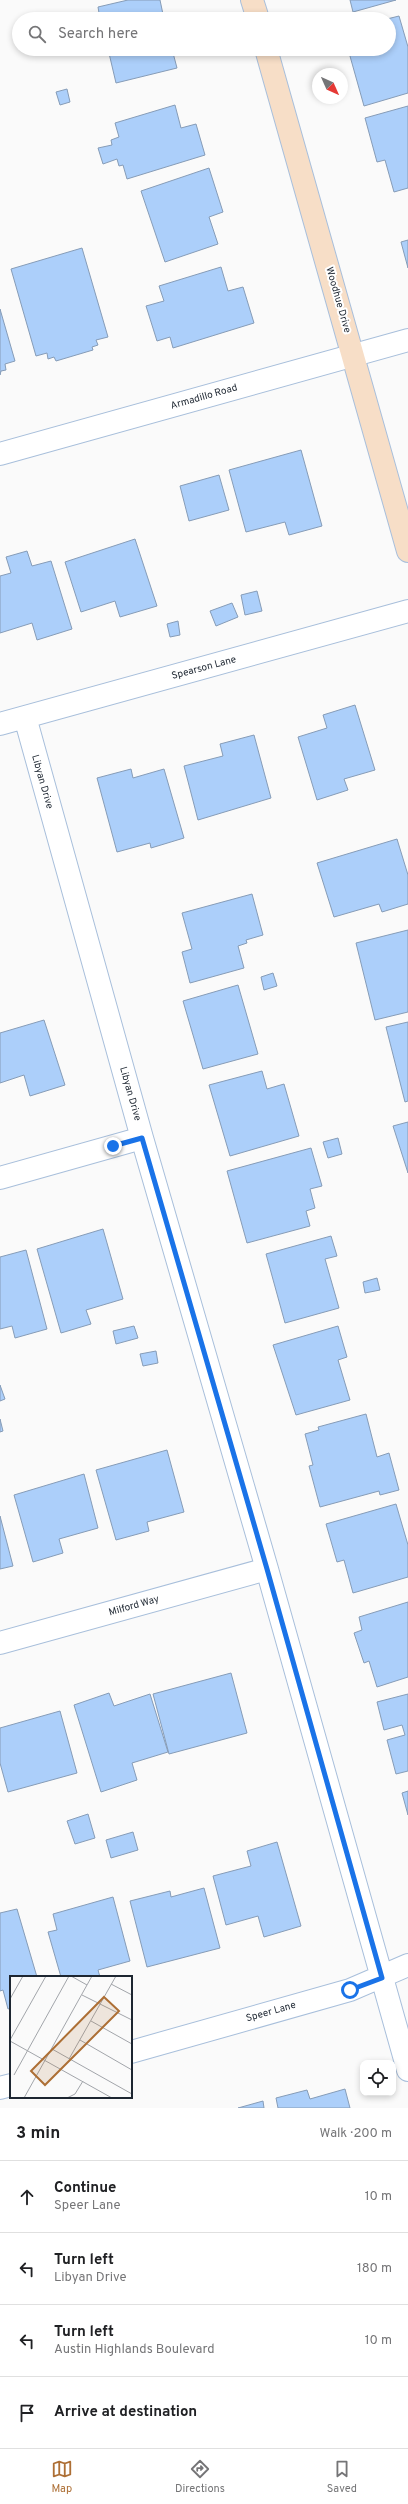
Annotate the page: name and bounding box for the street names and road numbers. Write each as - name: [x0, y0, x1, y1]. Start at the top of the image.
- street label: Woodhue Drive: [322, 266, 354, 334]
- street label: Armadillo Road: [169, 381, 239, 413]
- street label: Spearson Lane: [170, 653, 238, 683]
- street label: Libyan Drive: [28, 753, 56, 811]
- street label: Libyan Drive: [116, 1065, 144, 1123]
- street label: Milford Way: [107, 1593, 161, 1619]
- street label: Speer Lane: [245, 1999, 297, 2025]

